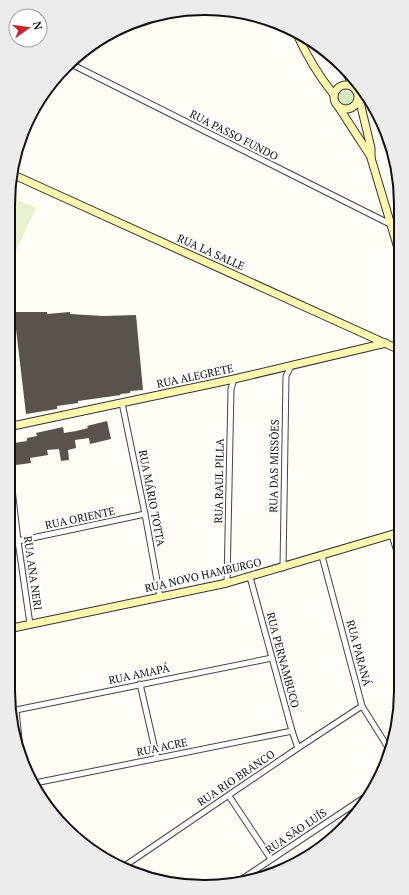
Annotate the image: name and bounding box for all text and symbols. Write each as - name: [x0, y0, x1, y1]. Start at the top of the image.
- north arrow: [8, 8, 48, 48]
- text: N: [30, 20, 46, 32]
- street label: RUA PASSO FUNDO: [187, 107, 281, 163]
- street label: RUA LA SALLE: [175, 231, 247, 273]
- street label: RUA ALEGRETE: [155, 361, 235, 391]
- street label: RUA DAS MISSÕES: [266, 419, 282, 513]
- street label: RUA RAUL PILLA: [211, 438, 227, 524]
- street label: RUA MÁRIO TOTTA: [136, 449, 168, 548]
- street label: RUA ORIENTE: [44, 504, 116, 532]
- street label: RUA ANA NERI: [21, 535, 45, 611]
- street label: RUA NOVO HAMBURGO: [143, 555, 263, 595]
- street label: RUA PERNAMBUCO: [263, 611, 303, 709]
- street label: RUA PARANÁ: [343, 618, 375, 688]
- street label: RUA AMAPÁ: [107, 661, 171, 687]
- street label: RUA ACRE: [135, 735, 189, 759]
- street label: RUA RIO BRANCO: [195, 747, 277, 809]
- street label: RUA SÃO LUÍS: [263, 805, 330, 857]

